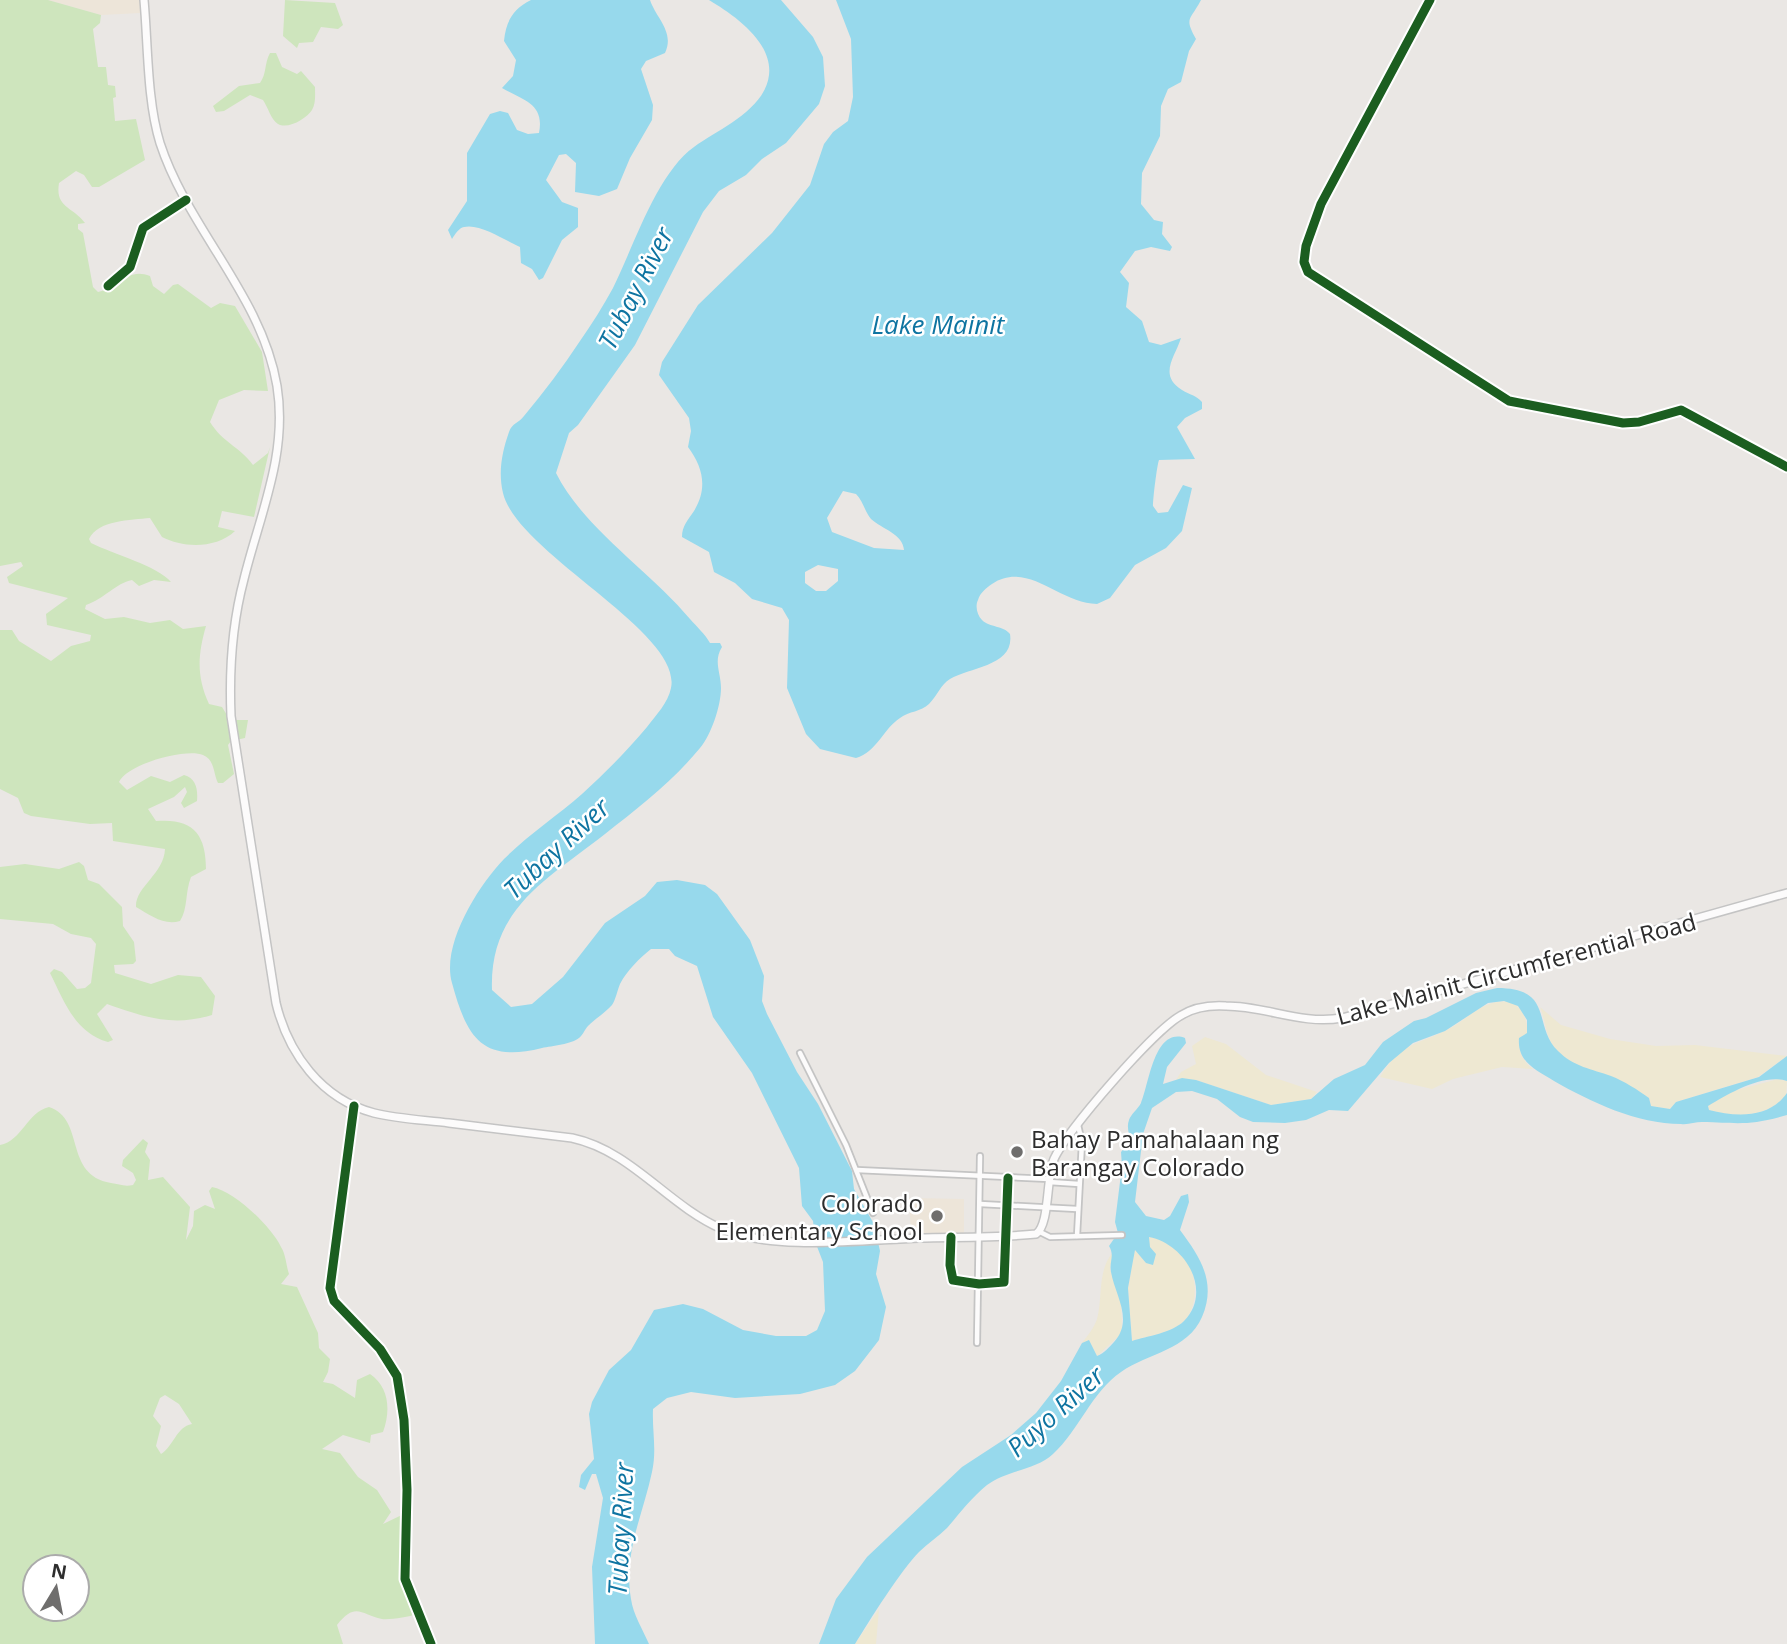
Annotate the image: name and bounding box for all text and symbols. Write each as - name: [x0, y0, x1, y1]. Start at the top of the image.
- water label: Tubay River: [589, 219, 682, 355]
- water label: Lake Mainit: [872, 306, 1006, 342]
- water label: Tubay River: [495, 788, 618, 907]
- street label: Lake Mainit Circumferential Road: [1332, 904, 1700, 1032]
- place label: Bahay Pamahalaan ng Barangay Colorado: [1031, 1122, 1279, 1183]
- marker: Bahay Pamahalaan ng Barangay Colorado: [1009, 1144, 1025, 1160]
- place label: Colorado Elementary School: [715, 1186, 923, 1247]
- marker: Colorado Elementary School: [929, 1208, 945, 1224]
- water label: Puyo River: [998, 1356, 1113, 1464]
- water label: Tubay River: [599, 1460, 642, 1596]
- north arrow: [21, 1553, 91, 1623]
- text: N: [49, 1557, 69, 1585]

